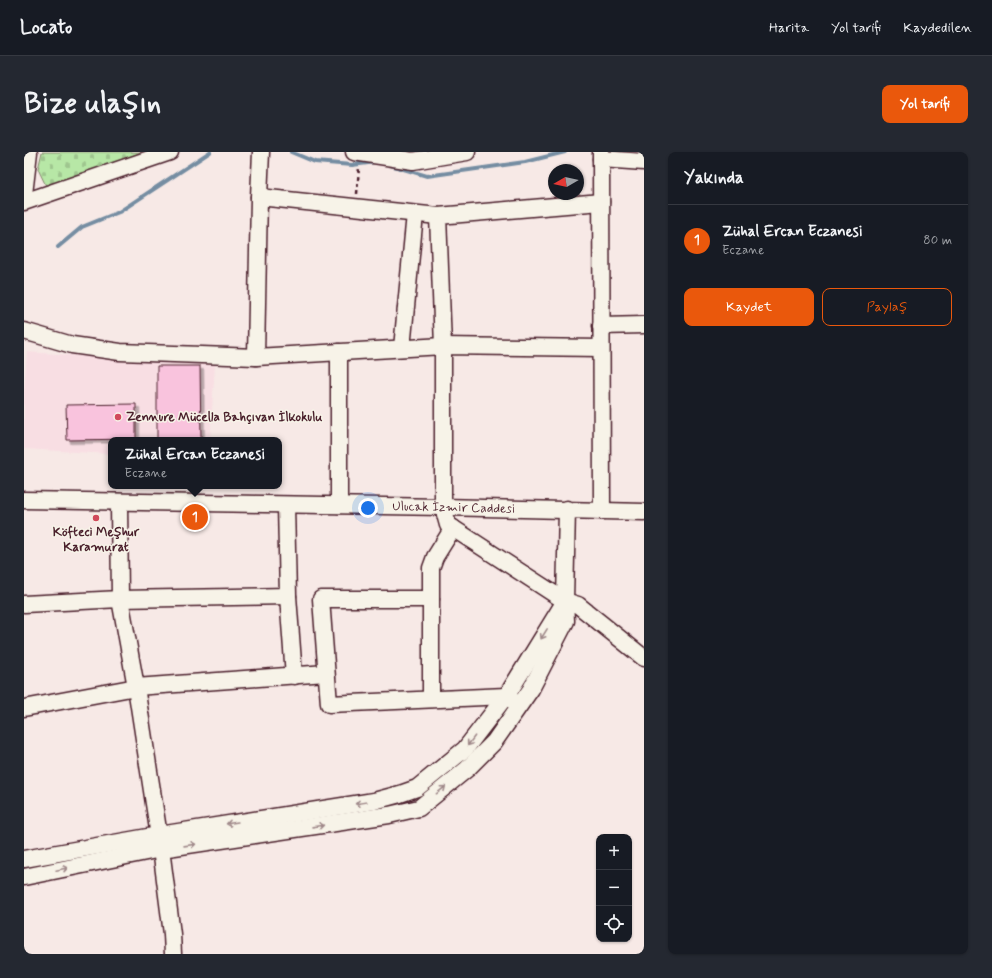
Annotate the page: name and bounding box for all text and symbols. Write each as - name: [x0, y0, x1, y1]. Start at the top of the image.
- text: Locato: [20, 15, 72, 40]
- text: Harita: [769, 19, 809, 37]
- text: Yol tarifi: [831, 19, 881, 37]
- text: Kaydedilen: [903, 19, 972, 37]
- button: Yol tarifi: [882, 85, 968, 123]
- text: Bize ulaşın: [24, 86, 161, 123]
- north arrow: [548, 164, 584, 200]
- text: Yakında: [684, 167, 744, 189]
- text: Zühal Ercan Eczanesi: [722, 222, 863, 242]
- text: 1: [694, 232, 700, 249]
- text: 80 m: [923, 232, 952, 249]
- text: Eczane: [722, 242, 765, 259]
- button: Kaydet: [684, 288, 814, 326]
- button: Paylaş: [822, 288, 952, 326]
- place label: Zennure Mücella Bahçıvan İlkokulu: [126, 409, 323, 426]
- marker: Zennure Mücella Bahçıvan İlkokulu: [113, 412, 123, 422]
- popup: [108, 437, 282, 489]
- text: Zühal Ercan Eczanesi: [125, 445, 265, 465]
- text: Eczane: [125, 465, 167, 482]
- your location: [358, 498, 378, 518]
- street label: Ulucak İzmir Caddesi: [392, 498, 516, 517]
- pin: 1: [182, 502, 208, 532]
- marker: Köfteci Meşhur Karamurat: [91, 513, 101, 523]
- place label: Köfteci Meşhur Karamurat: [53, 524, 140, 556]
- one-way arrow: [539, 628, 547, 640]
- one-way arrow: [467, 736, 475, 747]
- one-way arrow: [435, 786, 446, 795]
- one-way arrow: [355, 799, 368, 807]
- one-way arrow: [226, 819, 239, 827]
- one-way arrow: [312, 822, 325, 830]
- map controls: [596, 834, 632, 942]
- button: +: [596, 834, 632, 870]
- one-way arrow: [183, 841, 196, 849]
- one-way arrow: [55, 865, 68, 873]
- button: −: [596, 870, 632, 906]
- button: locate: [596, 906, 632, 942]

